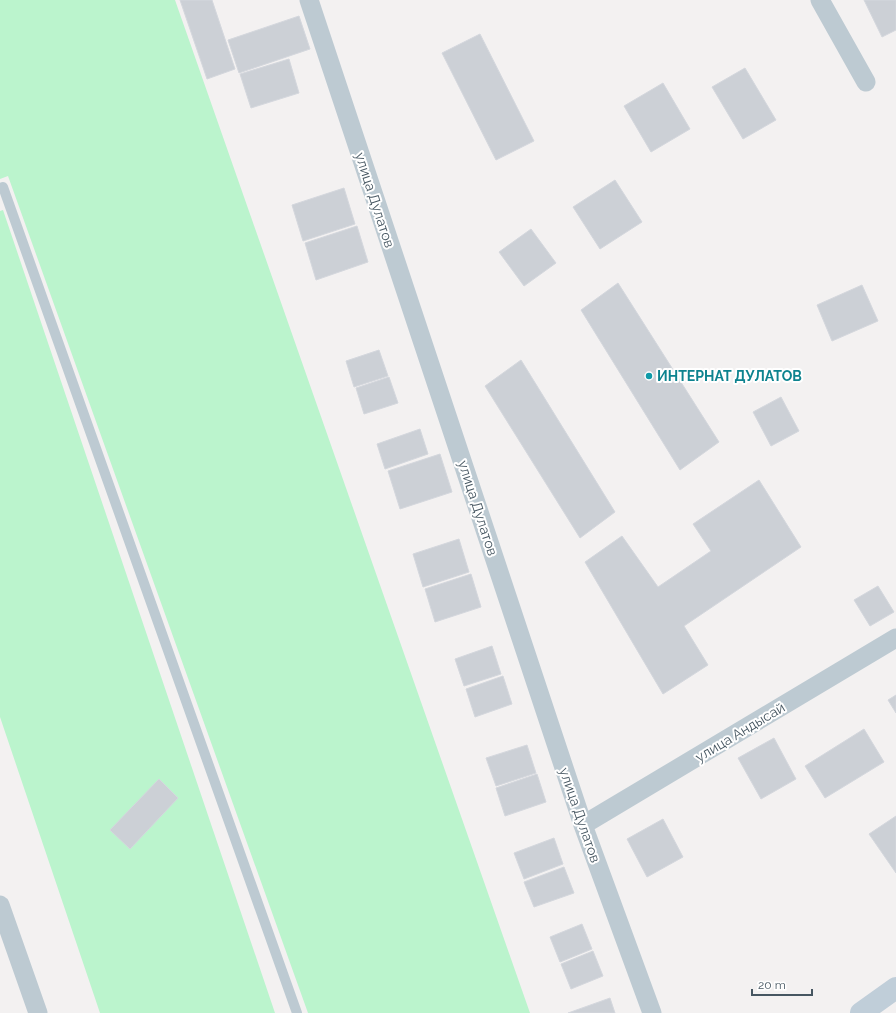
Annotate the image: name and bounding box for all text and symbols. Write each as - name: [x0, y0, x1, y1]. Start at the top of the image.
- street label: улица Дулатов: [352, 150, 398, 250]
- place label: ИНТЕРНАТ ДУЛАТОВ: [657, 368, 802, 384]
- marker: ИНТЕРНАТ ДУЛАТОВ: [644, 371, 654, 381]
- street label: улица Дулатов: [455, 458, 501, 558]
- street label: улица Андысай: [692, 699, 788, 765]
- street label: улица Дулатов: [556, 765, 604, 865]
- scale bar: [752, 971, 812, 997]
- text: 20 m: [758, 978, 786, 992]

